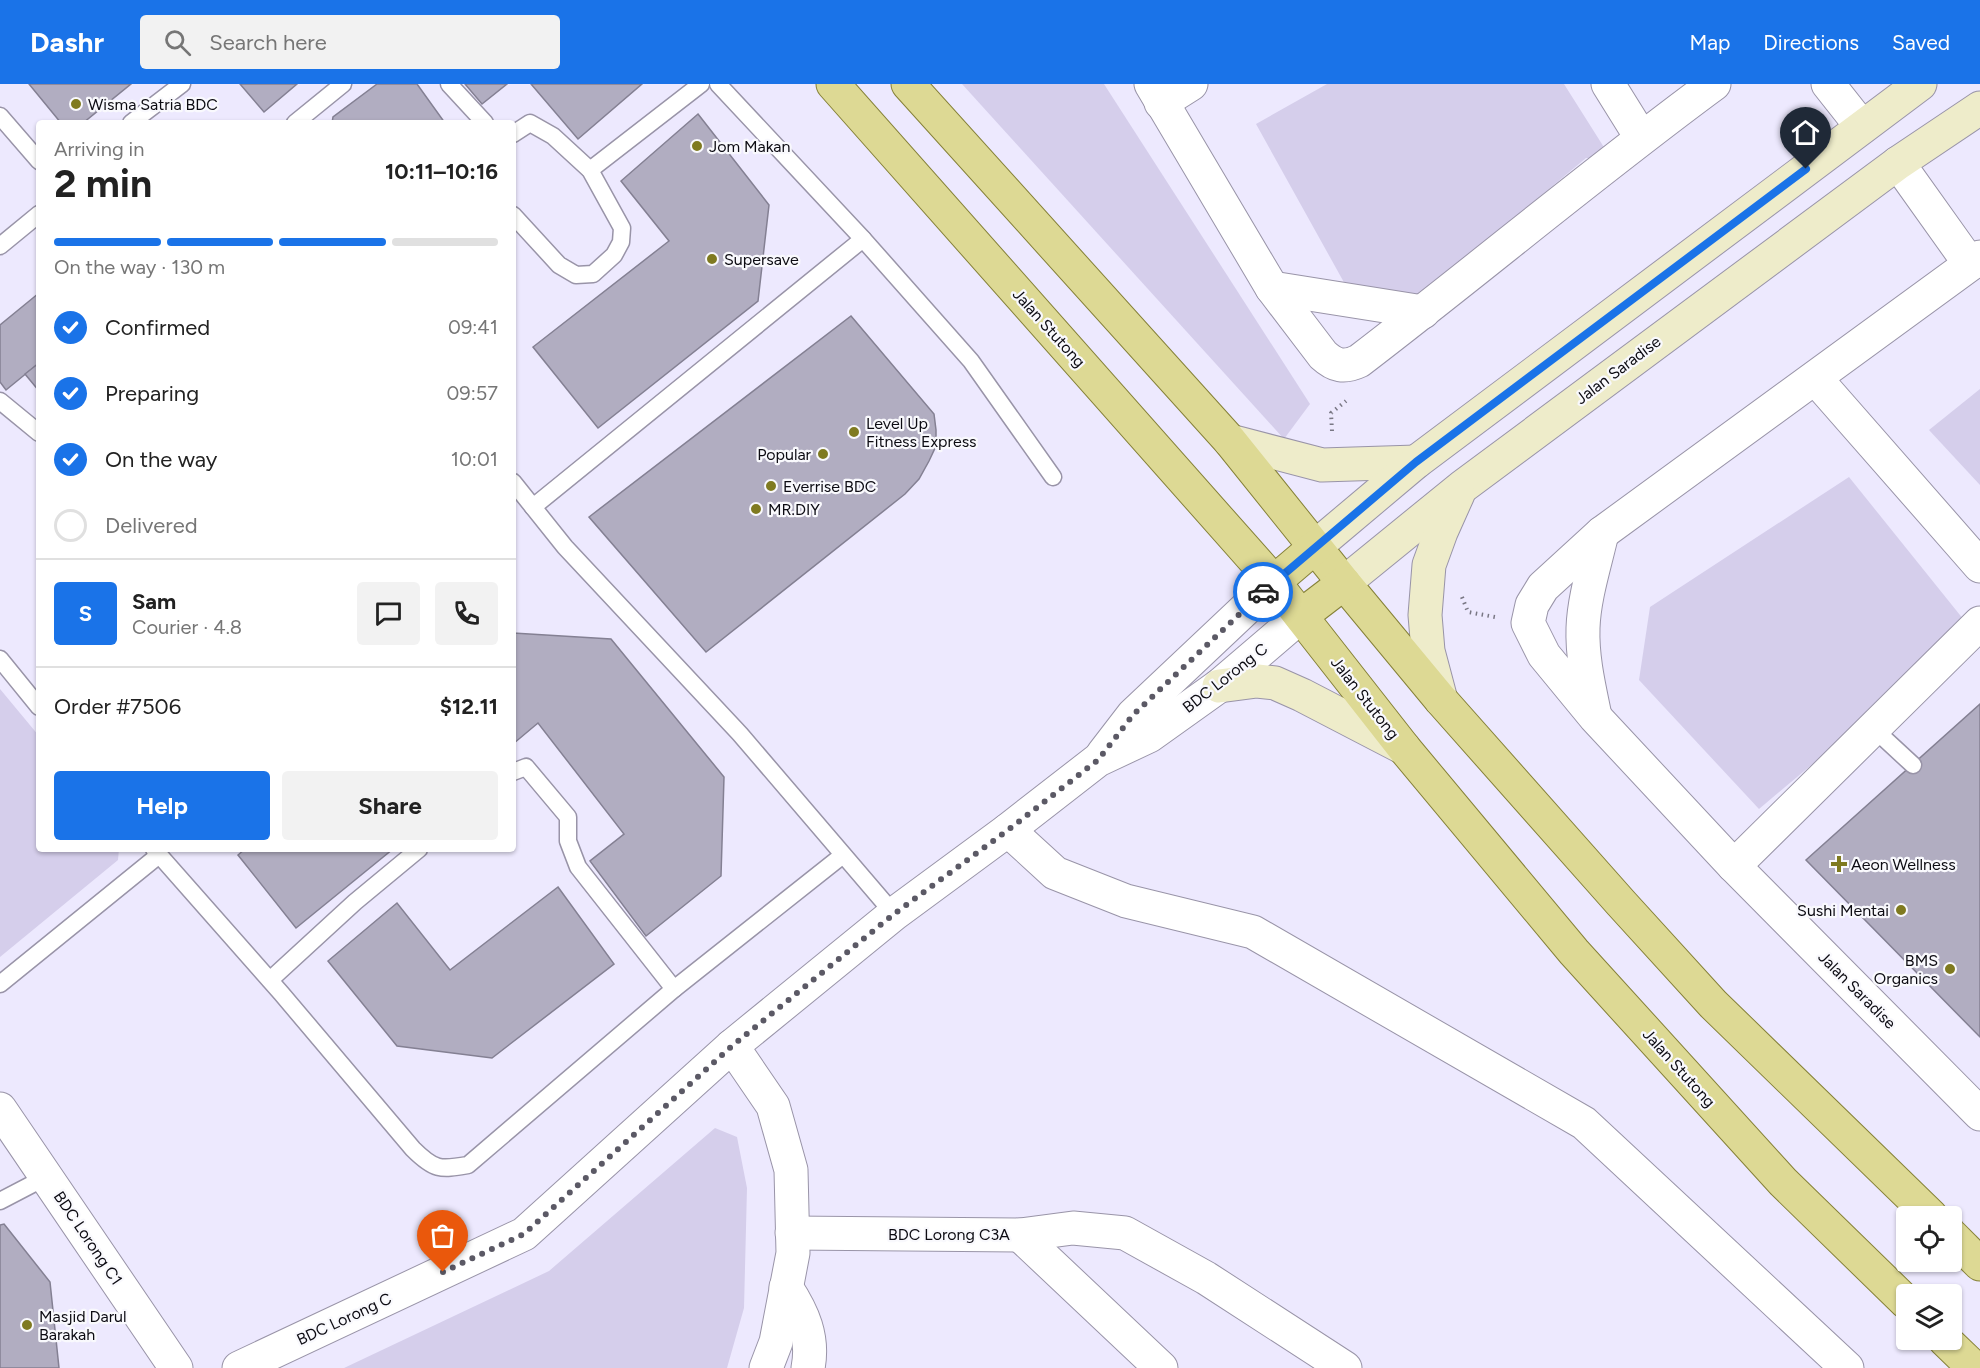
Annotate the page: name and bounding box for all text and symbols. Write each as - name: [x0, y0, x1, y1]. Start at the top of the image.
- search box: [140, 15, 560, 69]
- text: Dashr: [30, 25, 104, 59]
- icon: search: [161, 26, 194, 59]
- text: Search here: [209, 29, 327, 56]
- text: Map: [1689, 30, 1730, 55]
- text: Directions: [1763, 30, 1859, 55]
- text: Saved: [1892, 30, 1950, 55]
- place label: Wisma Satria BDC: [88, 95, 218, 114]
- marker: Wisma Satria BDC: [69, 97, 83, 111]
- pin: [1780, 107, 1831, 169]
- icon: home: [1789, 116, 1822, 149]
- text: Arriving in: [54, 137, 144, 161]
- place label: Jom Makan: [709, 137, 791, 156]
- marker: Jom Makan: [690, 139, 704, 153]
- text: 10:11–10:16: [385, 158, 498, 185]
- text: 2 min: [54, 160, 152, 207]
- place label: Supersave: [724, 250, 799, 269]
- marker: Supersave: [705, 252, 719, 266]
- text: On the way · 130 m: [54, 255, 225, 279]
- street label: Jalan Stutong: [1009, 285, 1089, 371]
- icon: check: [54, 311, 87, 344]
- text: Confirmed: [105, 314, 210, 341]
- text: 09:41: [448, 315, 498, 339]
- street label: Jalan Saradise: [1572, 332, 1665, 408]
- icon: check: [54, 377, 87, 410]
- text: Preparing: [105, 380, 199, 407]
- text: 09:57: [447, 381, 498, 405]
- place label: Level Up Fitness Express: [866, 414, 977, 451]
- marker: Level Up Fitness Express: [847, 425, 861, 439]
- icon: check: [54, 443, 87, 476]
- place label: Popular: [757, 445, 812, 464]
- text: On the way: [105, 446, 217, 473]
- text: 10:01: [451, 447, 498, 471]
- marker: Popular: [816, 447, 830, 461]
- place label: Everrise BDC: [783, 477, 876, 496]
- marker: Everrise BDC: [764, 479, 778, 493]
- place label: MR.DIY: [768, 500, 820, 519]
- marker: MR.DIY: [749, 502, 763, 516]
- text: Delivered: [105, 512, 198, 539]
- courier: [1233, 562, 1293, 622]
- icon: car: [1247, 576, 1280, 609]
- button: chat: [357, 582, 420, 645]
- button: phone: [435, 582, 498, 645]
- text: Sam: [132, 588, 176, 615]
- text: S: [79, 600, 92, 627]
- text: Courier · 4.8: [132, 615, 242, 639]
- street label: BDC Lorong C: [1179, 639, 1271, 717]
- street label: Jalan Stutong: [1327, 653, 1403, 743]
- text: Order #7506: [54, 693, 181, 720]
- text: $12.11: [440, 693, 498, 720]
- button: Help: [54, 771, 270, 840]
- button: Share: [282, 771, 498, 840]
- place label: Aeon Wellness: [1851, 855, 1956, 874]
- marker: Aeon Wellness: [1832, 857, 1846, 871]
- place label: Sushi Mentai: [1797, 901, 1889, 920]
- marker: Sushi Mentai: [1894, 903, 1908, 917]
- street label: Jalan Saradise: [1814, 947, 1900, 1033]
- place label: BMS Organics: [1874, 951, 1938, 988]
- marker: BMS Organics: [1943, 962, 1957, 976]
- street label: Jalan Stutong: [1639, 1025, 1719, 1111]
- street label: BDC Lorong C1: [50, 1188, 126, 1288]
- map controls: [1896, 1206, 1962, 1350]
- button: locate: [1896, 1206, 1962, 1272]
- pin: [417, 1210, 468, 1272]
- icon: bag: [426, 1219, 459, 1252]
- street label: BDC Lorong C3A: [888, 1225, 1010, 1244]
- button: layers: [1896, 1284, 1962, 1350]
- street label: BDC Lorong C: [294, 1289, 394, 1349]
- place label: Masjid Darul Barakah: [39, 1307, 127, 1344]
- marker: Masjid Darul Barakah: [20, 1318, 34, 1332]

